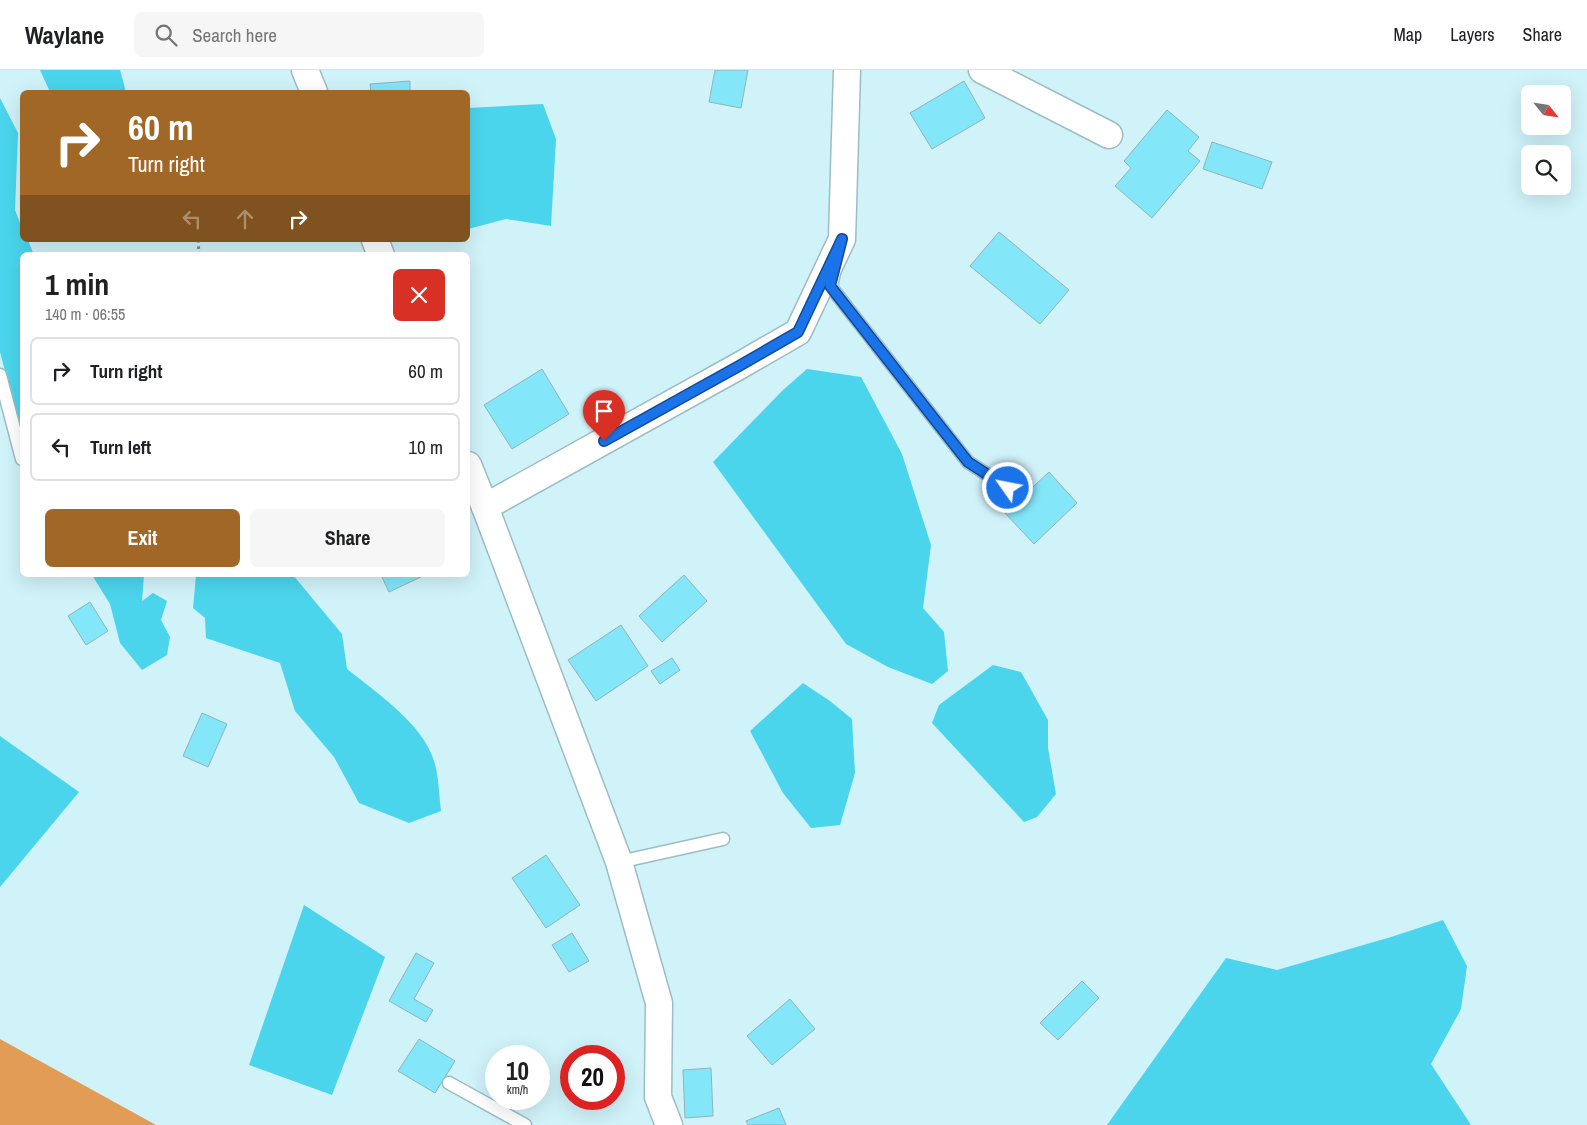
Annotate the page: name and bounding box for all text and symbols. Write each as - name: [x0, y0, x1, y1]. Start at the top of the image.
- search box: [134, 12, 484, 57]
- text: Waylane: [25, 19, 104, 51]
- icon: search: [152, 21, 180, 49]
- text: Search here: [192, 22, 277, 48]
- text: Map: [1394, 22, 1422, 47]
- text: Layers: [1450, 22, 1495, 47]
- text: Share: [1523, 22, 1562, 47]
- north arrow: [1521, 85, 1571, 135]
- map controls: [1521, 85, 1571, 195]
- text: 60 m: [128, 104, 193, 151]
- icon: right: [45, 110, 110, 175]
- button: search: [1521, 145, 1571, 195]
- text: Turn right: [128, 149, 205, 179]
- icon: left: [178, 205, 206, 233]
- icon: ahead: [231, 205, 259, 233]
- icon: right: [284, 205, 312, 233]
- text: 1 min: [45, 264, 109, 304]
- button: close: [393, 269, 445, 321]
- text: 140 m · 06:55: [45, 303, 125, 325]
- icon: right: [47, 357, 75, 385]
- text: Turn right: [90, 358, 162, 384]
- text: 60 m: [408, 358, 443, 384]
- pin: [583, 390, 625, 441]
- icon: arrive: [590, 397, 618, 425]
- icon: left: [47, 433, 75, 461]
- text: Turn left: [90, 434, 151, 460]
- text: 10 m: [408, 434, 443, 460]
- position arrow: [981, 461, 1033, 513]
- button: Exit: [45, 509, 240, 567]
- button: Share: [250, 509, 445, 567]
- speed limit sign: 20: [560, 1045, 625, 1110]
- text: 10: [506, 1054, 529, 1088]
- text: km/h: [507, 1082, 528, 1098]

